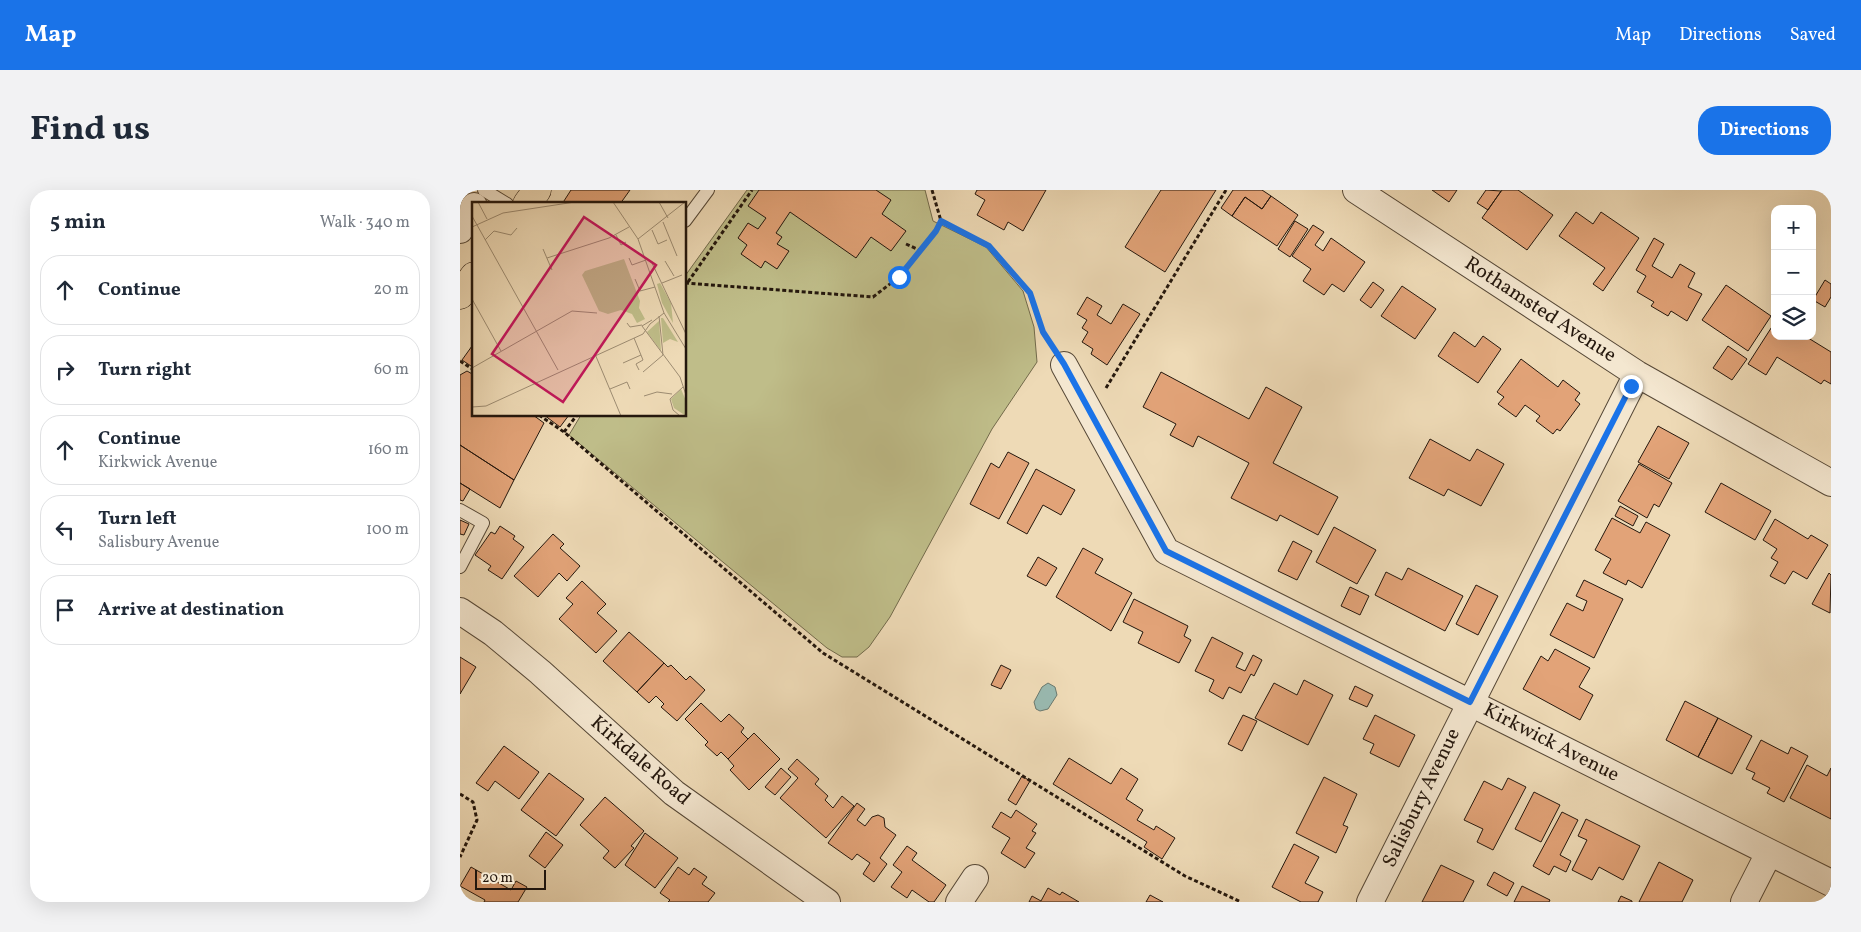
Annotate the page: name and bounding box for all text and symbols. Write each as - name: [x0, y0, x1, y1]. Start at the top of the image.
- text: Map: [25, 18, 76, 52]
- text: Map: [1615, 23, 1651, 48]
- text: Directions: [1679, 23, 1762, 48]
- text: Saved: [1790, 23, 1836, 48]
- text: Find us: [30, 106, 150, 154]
- button: Directions: [1698, 106, 1831, 155]
- inset map: [472, 202, 686, 416]
- map controls: [1771, 205, 1816, 340]
- button: +: [1771, 205, 1816, 250]
- text: 5 min: [50, 208, 106, 237]
- text: Walk · 340 m: [320, 212, 410, 234]
- street label: Rothamsted Avenue: [1459, 250, 1621, 370]
- button: −: [1771, 250, 1816, 295]
- route start: [888, 266, 911, 289]
- icon: ahead: [51, 276, 79, 304]
- text: Continue: [98, 277, 181, 303]
- text: 20 m: [374, 279, 409, 301]
- button: layers: [1771, 295, 1816, 340]
- icon: right: [51, 356, 79, 384]
- text: Turn right: [98, 357, 191, 383]
- text: 60 m: [374, 359, 409, 381]
- route end: [1620, 375, 1643, 398]
- text: Continue: [98, 426, 181, 452]
- icon: ahead: [51, 436, 79, 464]
- text: 160 m: [368, 439, 409, 461]
- text: Kirkwick Avenue: [98, 452, 217, 474]
- text: Turn left: [98, 506, 177, 532]
- icon: left: [51, 516, 79, 544]
- text: 100 m: [366, 519, 409, 541]
- text: Salisbury Avenue: [98, 532, 219, 554]
- icon: arrive: [51, 596, 79, 624]
- text: Arrive at destination: [98, 597, 284, 623]
- street label: Kirkwick Avenue: [1478, 697, 1624, 789]
- street label: Kirkdale Road: [584, 710, 696, 812]
- street label: Salisbury Avenue: [1376, 724, 1468, 872]
- scale bar: [475, 867, 546, 890]
- text: 20 m: [482, 869, 513, 888]

